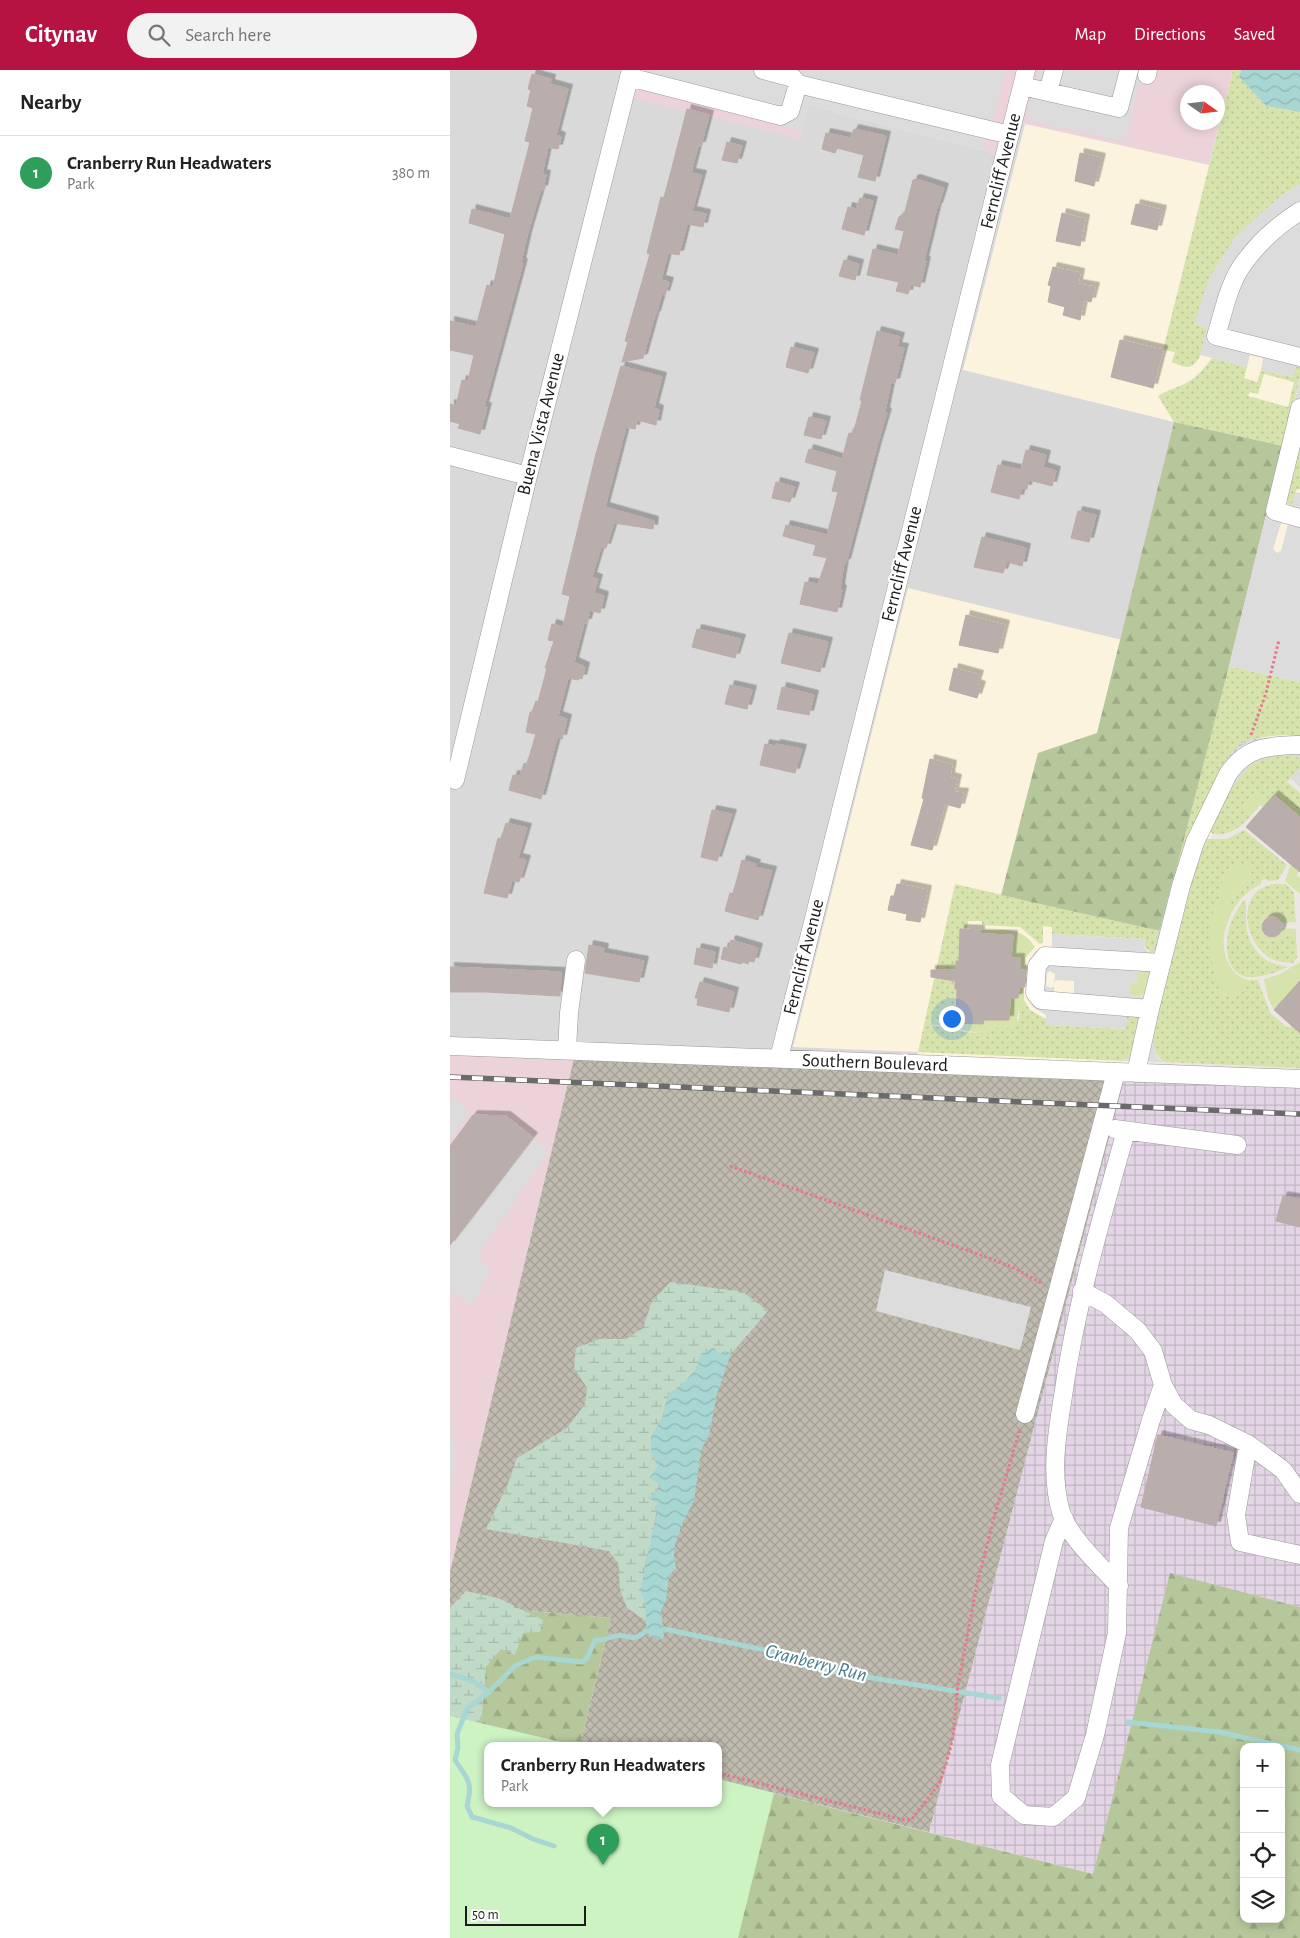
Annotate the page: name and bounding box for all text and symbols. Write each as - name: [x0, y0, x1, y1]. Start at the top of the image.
- search box: [127, 13, 477, 58]
- icon: search: [145, 21, 173, 49]
- text: Citynav: [25, 23, 97, 47]
- text: Search here: [185, 26, 271, 45]
- text: Map: [1075, 26, 1106, 44]
- text: Directions: [1134, 26, 1206, 44]
- text: Saved: [1234, 26, 1275, 44]
- north arrow: [1180, 85, 1225, 130]
- text: Nearby: [20, 92, 81, 113]
- street label: Ferncliff Avenue: [977, 111, 1025, 231]
- text: Cranberry Run Headwaters: [67, 154, 272, 173]
- text: 1: [33, 165, 39, 181]
- text: 380 m: [392, 165, 430, 181]
- text: Park: [67, 176, 95, 192]
- street label: Buena Vista Avenue: [514, 351, 568, 497]
- street label: Ferncliff Avenue: [878, 504, 926, 624]
- street label: Ferncliff Avenue: [780, 897, 828, 1017]
- your location: [939, 1006, 965, 1032]
- street label: Southern Boulevard: [802, 1051, 949, 1075]
- water label: Cranberry Run: [763, 1641, 869, 1685]
- popup: [484, 1742, 722, 1807]
- map controls: [1240, 1743, 1285, 1923]
- button: +: [1240, 1743, 1285, 1788]
- text: Cranberry Run Headwaters: [501, 1756, 705, 1775]
- text: Park: [501, 1778, 528, 1794]
- button: −: [1240, 1788, 1285, 1833]
- pin: 1: [587, 1824, 619, 1865]
- button: locate: [1240, 1833, 1285, 1878]
- button: layers: [1240, 1878, 1285, 1923]
- scale bar: [465, 1903, 586, 1926]
- text: 50 m: [472, 1908, 499, 1922]

